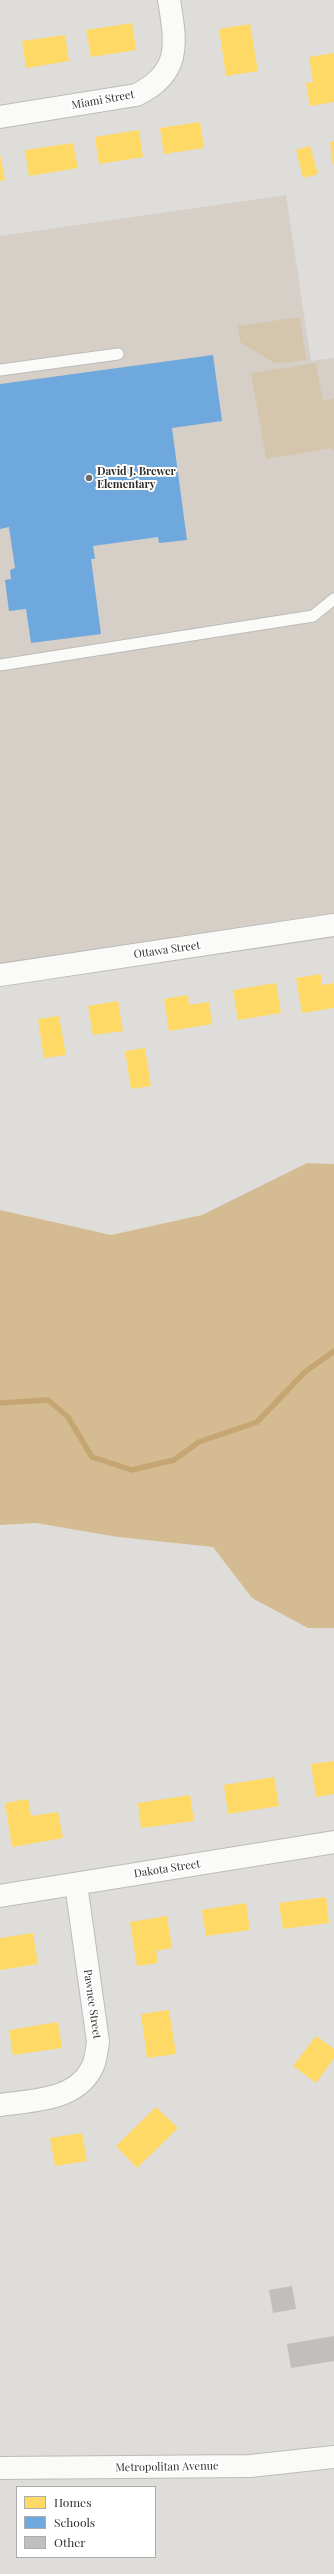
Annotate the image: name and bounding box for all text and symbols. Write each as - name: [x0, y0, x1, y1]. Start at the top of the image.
- street label: Miami Street: [71, 88, 135, 112]
- place label: David J. Brewer Elementary: [97, 465, 176, 491]
- marker: David J. Brewer Elementary: [84, 473, 94, 483]
- street label: Ottawa Street: [133, 939, 201, 961]
- street label: Dakota Street: [133, 1857, 201, 1881]
- street label: Pawnee Street: [81, 1968, 103, 2040]
- street label: Metropolitan Avenue: [115, 2460, 219, 2474]
- legend: [16, 2486, 156, 2558]
- text: Homes: [54, 2494, 92, 2510]
- text: Schools: [54, 2514, 95, 2530]
- text: Other: [54, 2534, 86, 2550]

